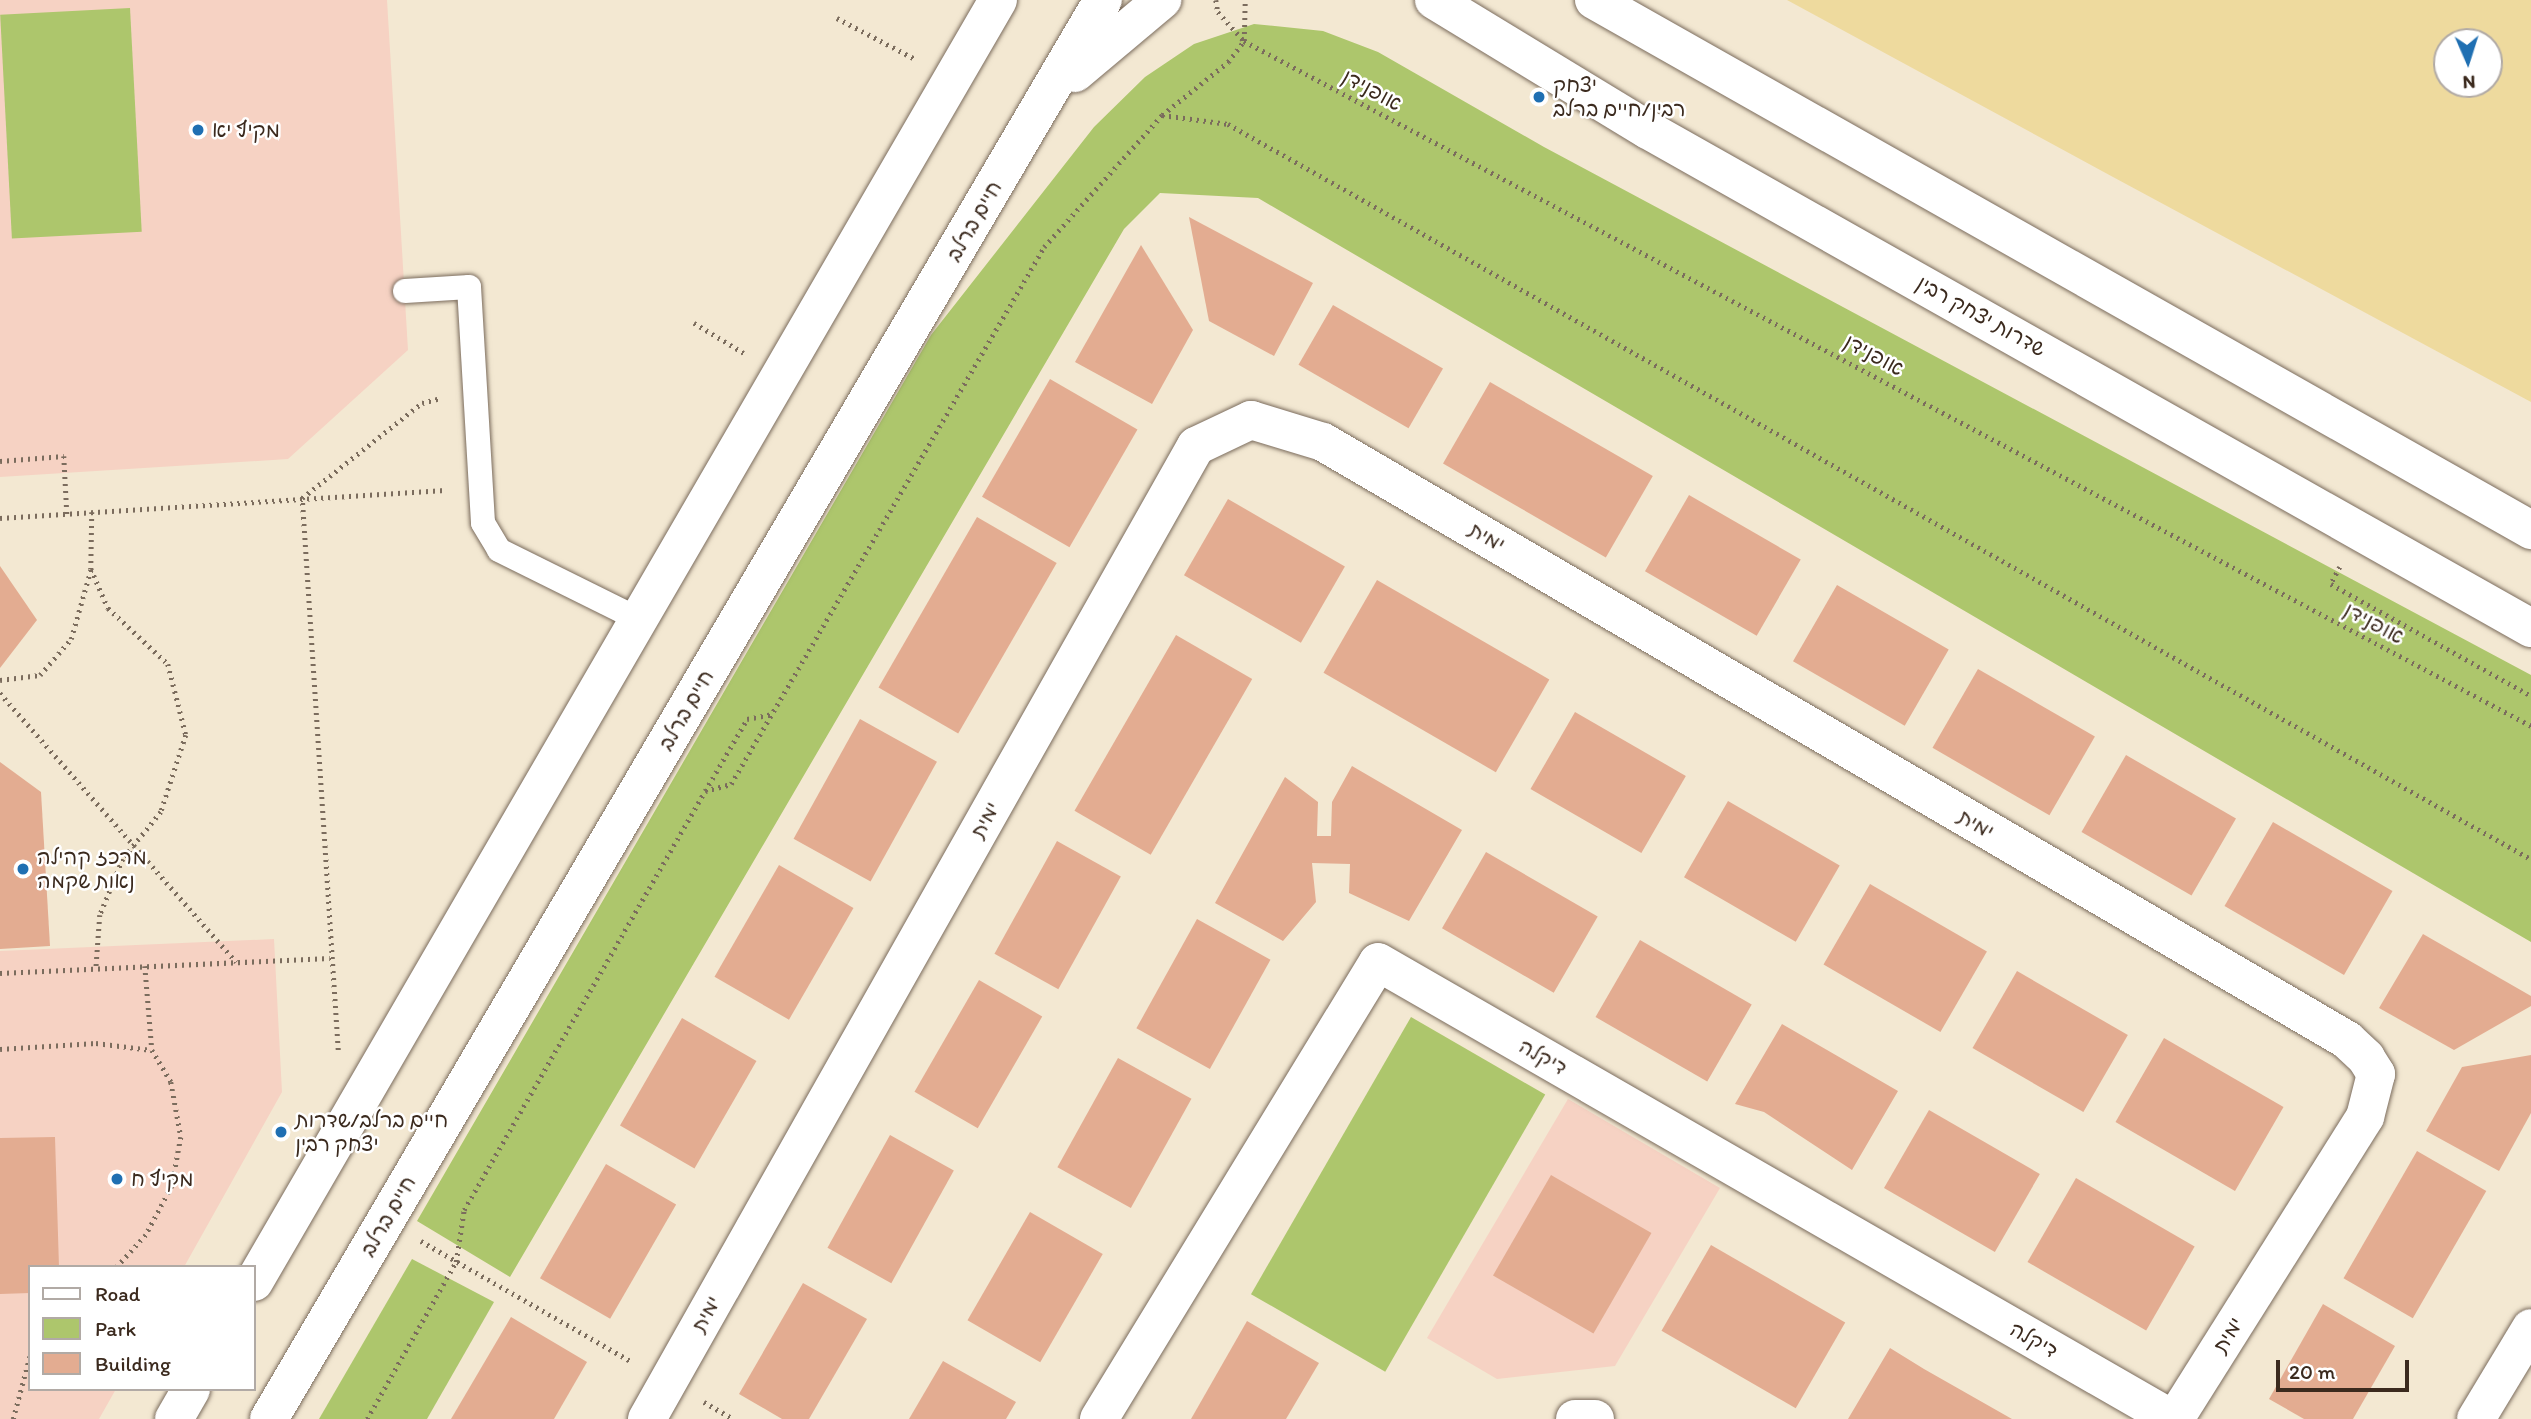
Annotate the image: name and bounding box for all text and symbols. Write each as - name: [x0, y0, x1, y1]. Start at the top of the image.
- north arrow: [2433, 28, 2503, 98]
- street label: אופנידן: [1338, 64, 1406, 116]
- text: N: [2462, 71, 2476, 94]
- place label: יצחק רבין/חיים ברלב: [1553, 72, 1686, 122]
- marker: יצחק רבין/חיים ברלב: [1531, 89, 1547, 105]
- place label: מקיף יא: [212, 117, 280, 143]
- marker: מקיף יא: [190, 122, 206, 138]
- street label: חיים ברלב: [941, 176, 1007, 266]
- street label: שדרות יצחק רבין: [1912, 270, 2050, 362]
- street label: אופנידן: [1840, 329, 1908, 381]
- street label: ימית: [1464, 517, 1510, 557]
- street label: אופנידן: [2340, 597, 2408, 649]
- street label: חיים ברלב: [653, 665, 719, 755]
- street label: ימית: [965, 797, 1005, 843]
- street label: ימית: [1953, 804, 1999, 844]
- place label: מרכז קהילה נאות שקמה: [37, 844, 147, 894]
- marker: מרכז קהילה נאות שקמה: [15, 861, 31, 877]
- street label: דיקלה: [1514, 1033, 1572, 1081]
- place label: חיים ברלב/שדרות יצחק רבין: [295, 1107, 448, 1157]
- marker: חיים ברלב/שדרות יצחק רבין: [273, 1124, 289, 1140]
- place label: מקיף ח: [131, 1166, 193, 1192]
- marker: מקיף ח: [109, 1171, 125, 1187]
- street label: חיים ברלב: [355, 1171, 421, 1261]
- legend: [28, 1265, 256, 1391]
- text: Road: [95, 1281, 140, 1306]
- street label: ימית: [686, 1291, 726, 1337]
- street label: ימית: [2207, 1312, 2249, 1358]
- text: Park: [95, 1316, 136, 1341]
- street label: דיקלה: [2005, 1316, 2063, 1364]
- scale bar: [2279, 1346, 2412, 1390]
- text: Building: [95, 1351, 171, 1376]
- text: 20 m: [2289, 1359, 2335, 1384]

